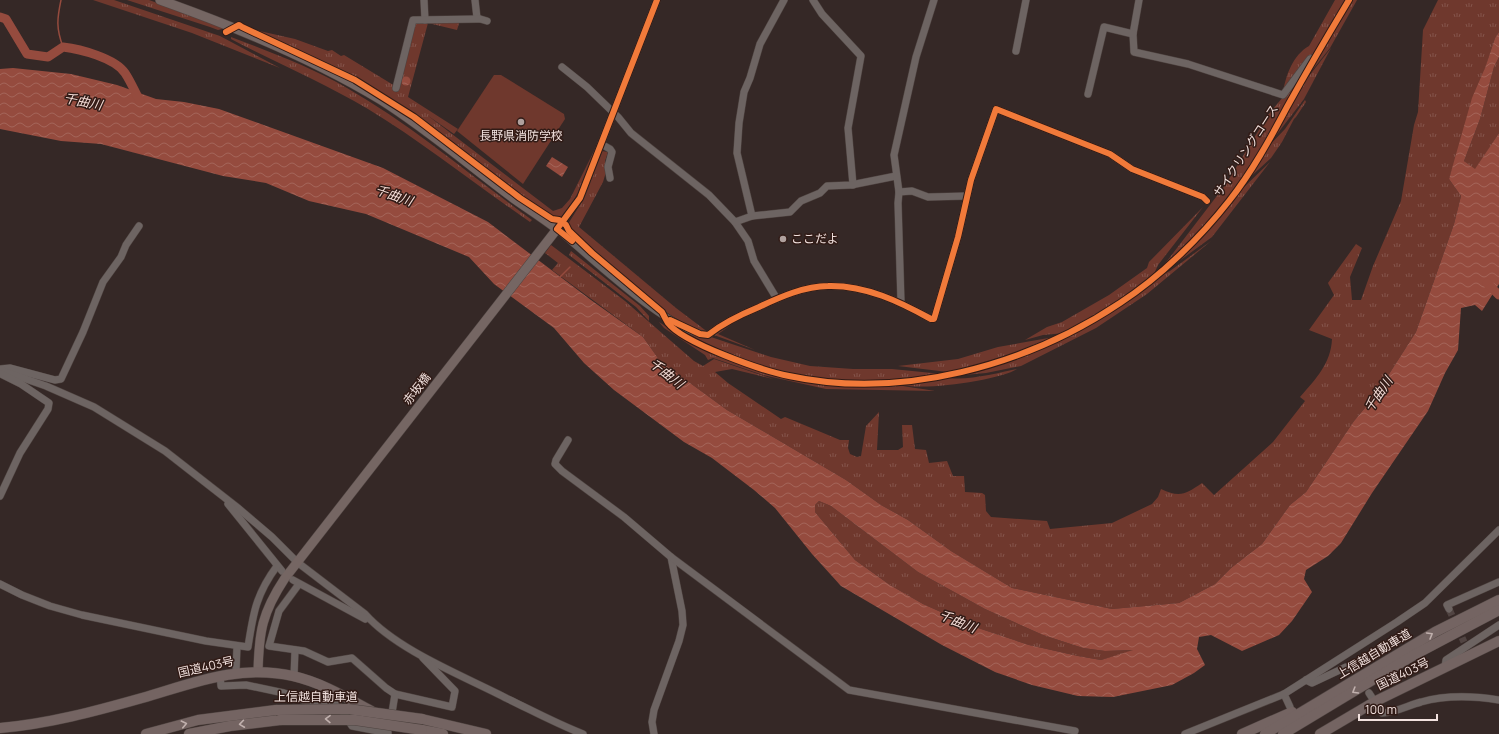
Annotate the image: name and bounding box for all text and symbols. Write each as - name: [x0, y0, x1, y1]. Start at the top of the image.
- water label: 千曲川: [62, 88, 106, 114]
- street label: サイクリングコース: [1209, 101, 1282, 200]
- marker: 長野県消防学校: [516, 117, 526, 127]
- place label: 長野県消防学校: [479, 127, 563, 144]
- water label: 千曲川: [373, 180, 417, 211]
- place label: ここだよ: [791, 230, 839, 247]
- marker: ここだよ: [778, 234, 788, 244]
- water label: 千曲川: [646, 354, 689, 393]
- street label: 赤坂橋: [399, 369, 434, 408]
- water label: 千曲川: [1360, 371, 1397, 415]
- water label: 千曲川: [937, 605, 981, 637]
- street label: 上信越自動車道: [1333, 625, 1414, 682]
- one-way arrow: [1426, 633, 1433, 640]
- street label: 国道403号: [176, 652, 236, 681]
- street label: 国道403号: [1373, 653, 1432, 694]
- one-way arrow: [1352, 686, 1359, 693]
- street label: 上信越自動車道: [274, 688, 358, 705]
- scale bar: [1359, 696, 1437, 722]
- text: 100 m: [1365, 701, 1397, 718]
- one-way arrow: [325, 715, 331, 724]
- one-way arrow: [239, 719, 245, 728]
- one-way arrow: [181, 720, 187, 728]

